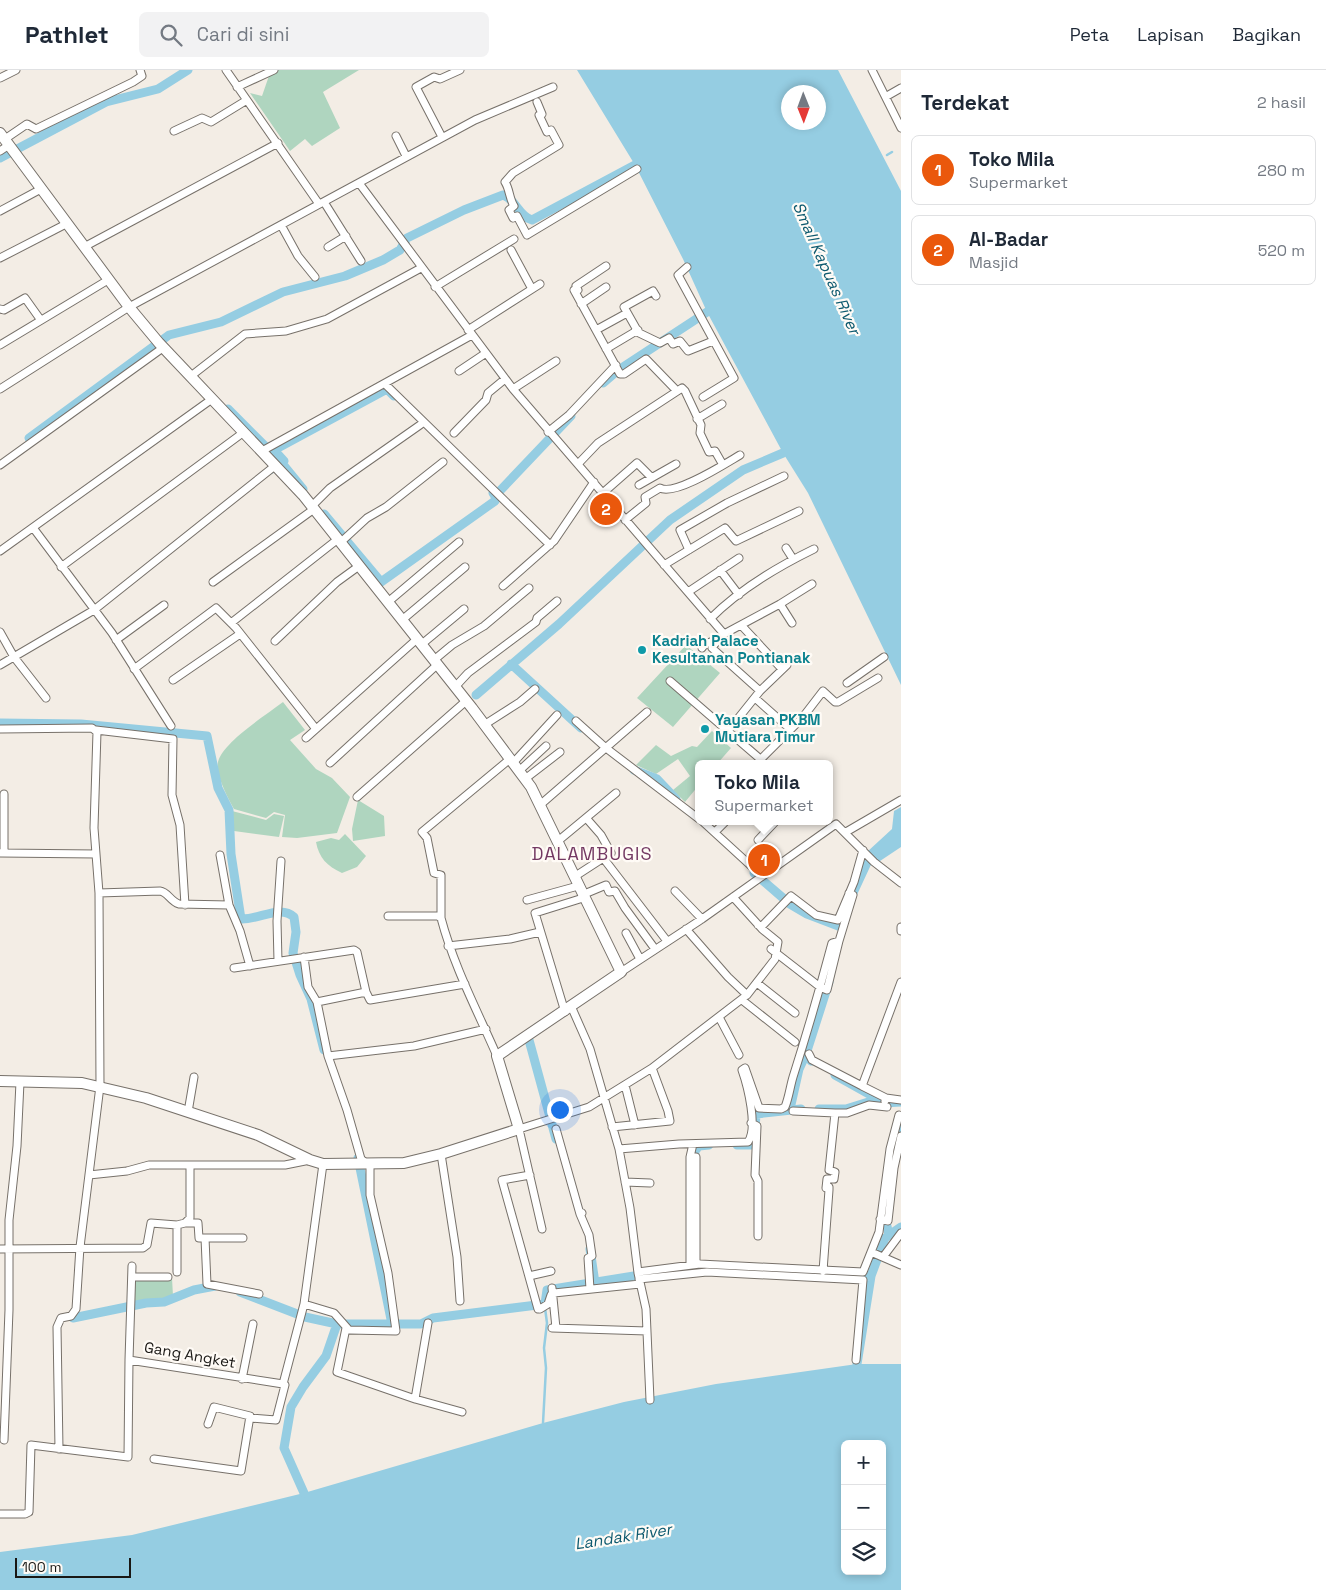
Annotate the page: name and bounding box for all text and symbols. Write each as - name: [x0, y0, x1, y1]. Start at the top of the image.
- search box: [139, 12, 489, 57]
- text: Pathlet: [25, 19, 109, 50]
- icon: search: [157, 21, 185, 49]
- text: Cari di sini: [197, 22, 289, 47]
- text: Peta: [1070, 23, 1109, 46]
- text: Lapisan: [1137, 23, 1204, 46]
- text: Bagikan: [1232, 23, 1301, 46]
- north arrow: [781, 85, 826, 130]
- text: Terdekat: [921, 89, 1010, 116]
- text: 2 hasil: [1257, 92, 1306, 113]
- text: Toko Mila: [969, 147, 1054, 172]
- text: 1: [934, 160, 942, 181]
- text: 280 m: [1257, 160, 1305, 181]
- text: Supermarket: [969, 172, 1068, 193]
- water label: Small Kapuas River: [788, 198, 866, 340]
- text: Al-Badar: [969, 227, 1048, 252]
- text: 2: [933, 240, 943, 261]
- text: 520 m: [1258, 240, 1305, 261]
- text: Masjid: [969, 252, 1019, 273]
- pin: 2: [590, 490, 622, 528]
- place label: Kadriah Palace Kesultanan Pontianak: [652, 631, 811, 667]
- marker: Kadriah Palace Kesultanan Pontianak: [636, 644, 648, 656]
- place label: Yayasan PKBM Mutiara Timur: [715, 710, 821, 746]
- marker: Yayasan PKBM Mutiara Timur: [699, 723, 711, 735]
- popup: [695, 760, 833, 825]
- text: Toko Mila: [714, 770, 800, 795]
- text: Supermarket: [714, 795, 814, 816]
- pin: 1: [748, 841, 780, 879]
- district label: DALAMBUGIS: [531, 842, 653, 865]
- your location: [547, 1097, 573, 1123]
- street label: Gang Angket: [143, 1337, 237, 1372]
- map controls: [841, 1440, 886, 1575]
- button: +: [841, 1440, 886, 1485]
- button: −: [841, 1485, 886, 1530]
- water label: Landak River: [573, 1518, 675, 1555]
- button: layers: [841, 1530, 886, 1575]
- scale bar: [15, 1555, 131, 1578]
- text: 100 m: [22, 1558, 61, 1576]

